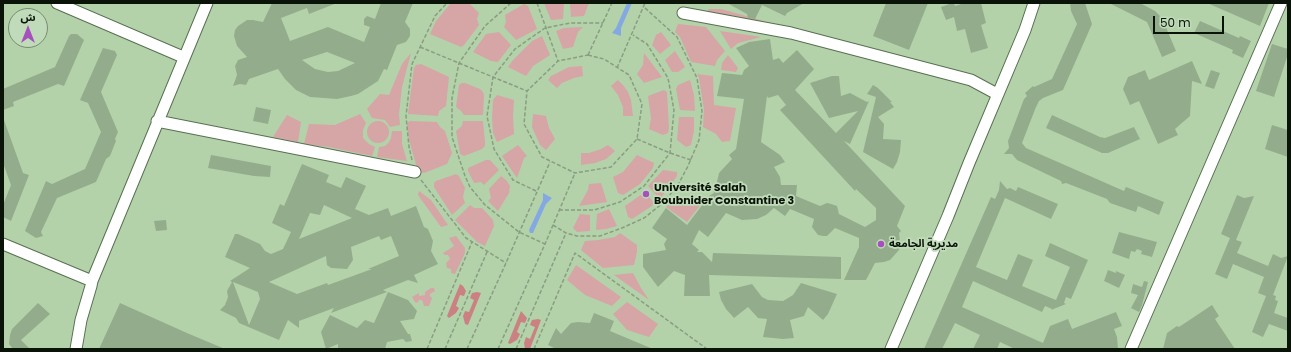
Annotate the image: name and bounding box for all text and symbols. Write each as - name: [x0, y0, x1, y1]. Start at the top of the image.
- north arrow: [8, 8, 48, 48]
- scale bar: [1155, 8, 1226, 34]
- text: ش: [20, 9, 36, 25]
- text: 50 m: [1160, 14, 1191, 31]
- place label: Université Salah Boubnider Constantine 3: [654, 181, 794, 207]
- marker: Université Salah Boubnider Constantine 3: [641, 189, 651, 199]
- place label: مديرية الجامعة: [889, 237, 958, 251]
- marker: مديرية الجامعة: [876, 239, 886, 249]

